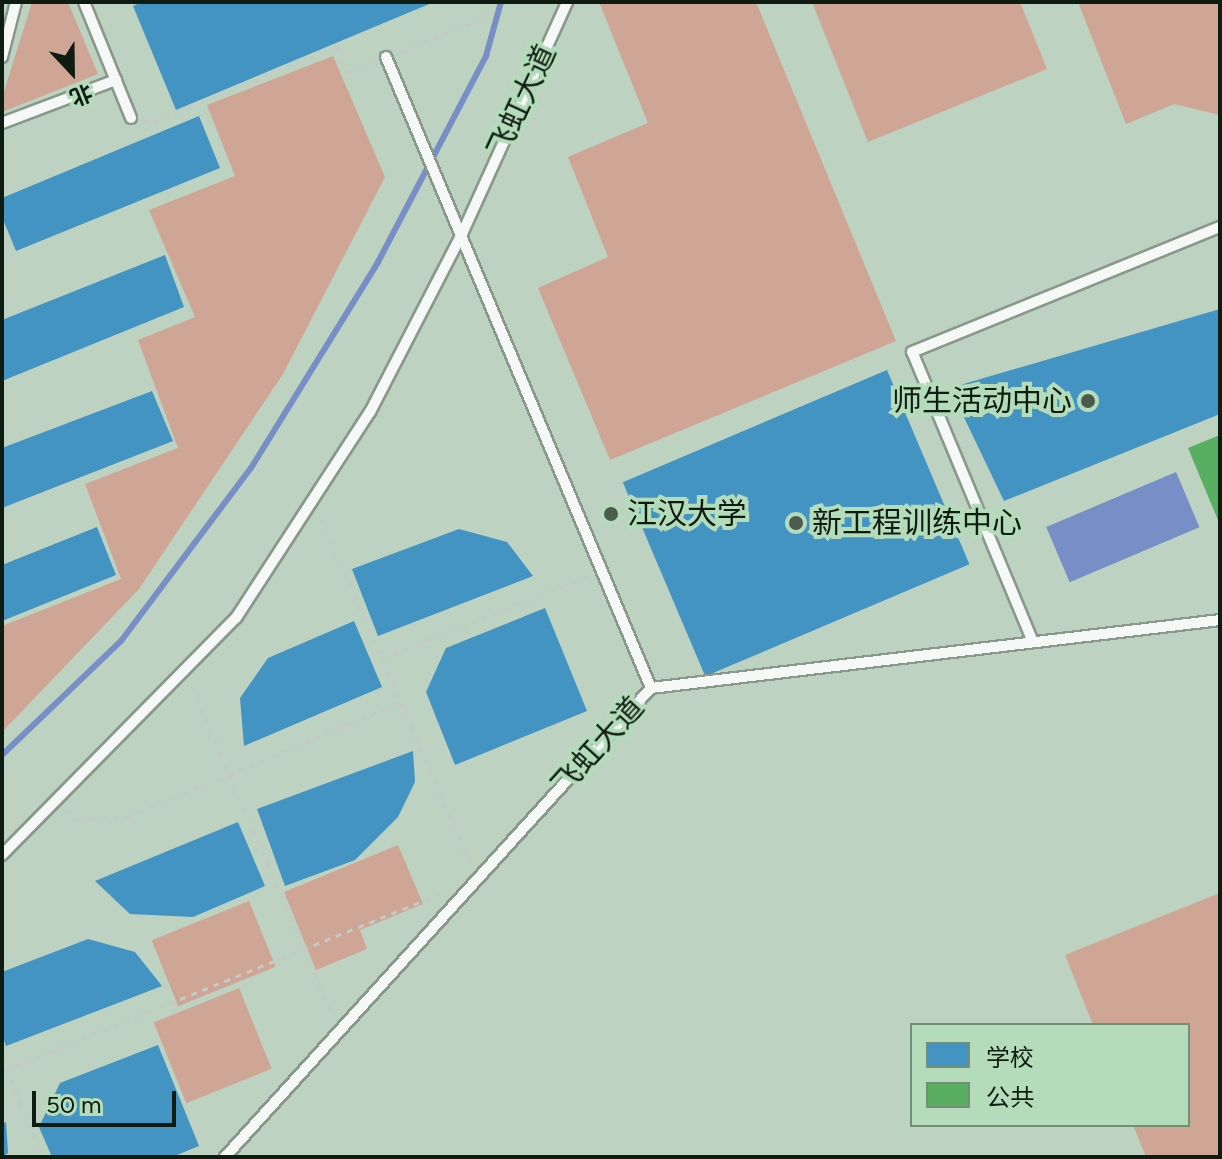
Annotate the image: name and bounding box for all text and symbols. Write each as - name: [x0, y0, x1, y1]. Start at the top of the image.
- north arrow: [32, 32, 112, 112]
- street label: 飞虹大道: [480, 39, 564, 163]
- text: 北: [66, 78, 96, 111]
- place label: 师生活动中心: [892, 383, 1072, 419]
- marker: 师生活动中心: [1079, 392, 1097, 410]
- place label: 江汉大学: [627, 496, 747, 532]
- marker: 江汉大学: [602, 505, 620, 523]
- place label: 新工程训练中心: [812, 505, 1022, 541]
- marker: 新工程训练中心: [787, 514, 805, 532]
- street label: 飞虹大道: [544, 689, 652, 803]
- legend: [910, 1023, 1190, 1127]
- text: 学校: [986, 1043, 1034, 1072]
- scale bar: [36, 1075, 180, 1125]
- text: 公共: [986, 1083, 1034, 1112]
- text: 50 m: [46, 1090, 102, 1119]

